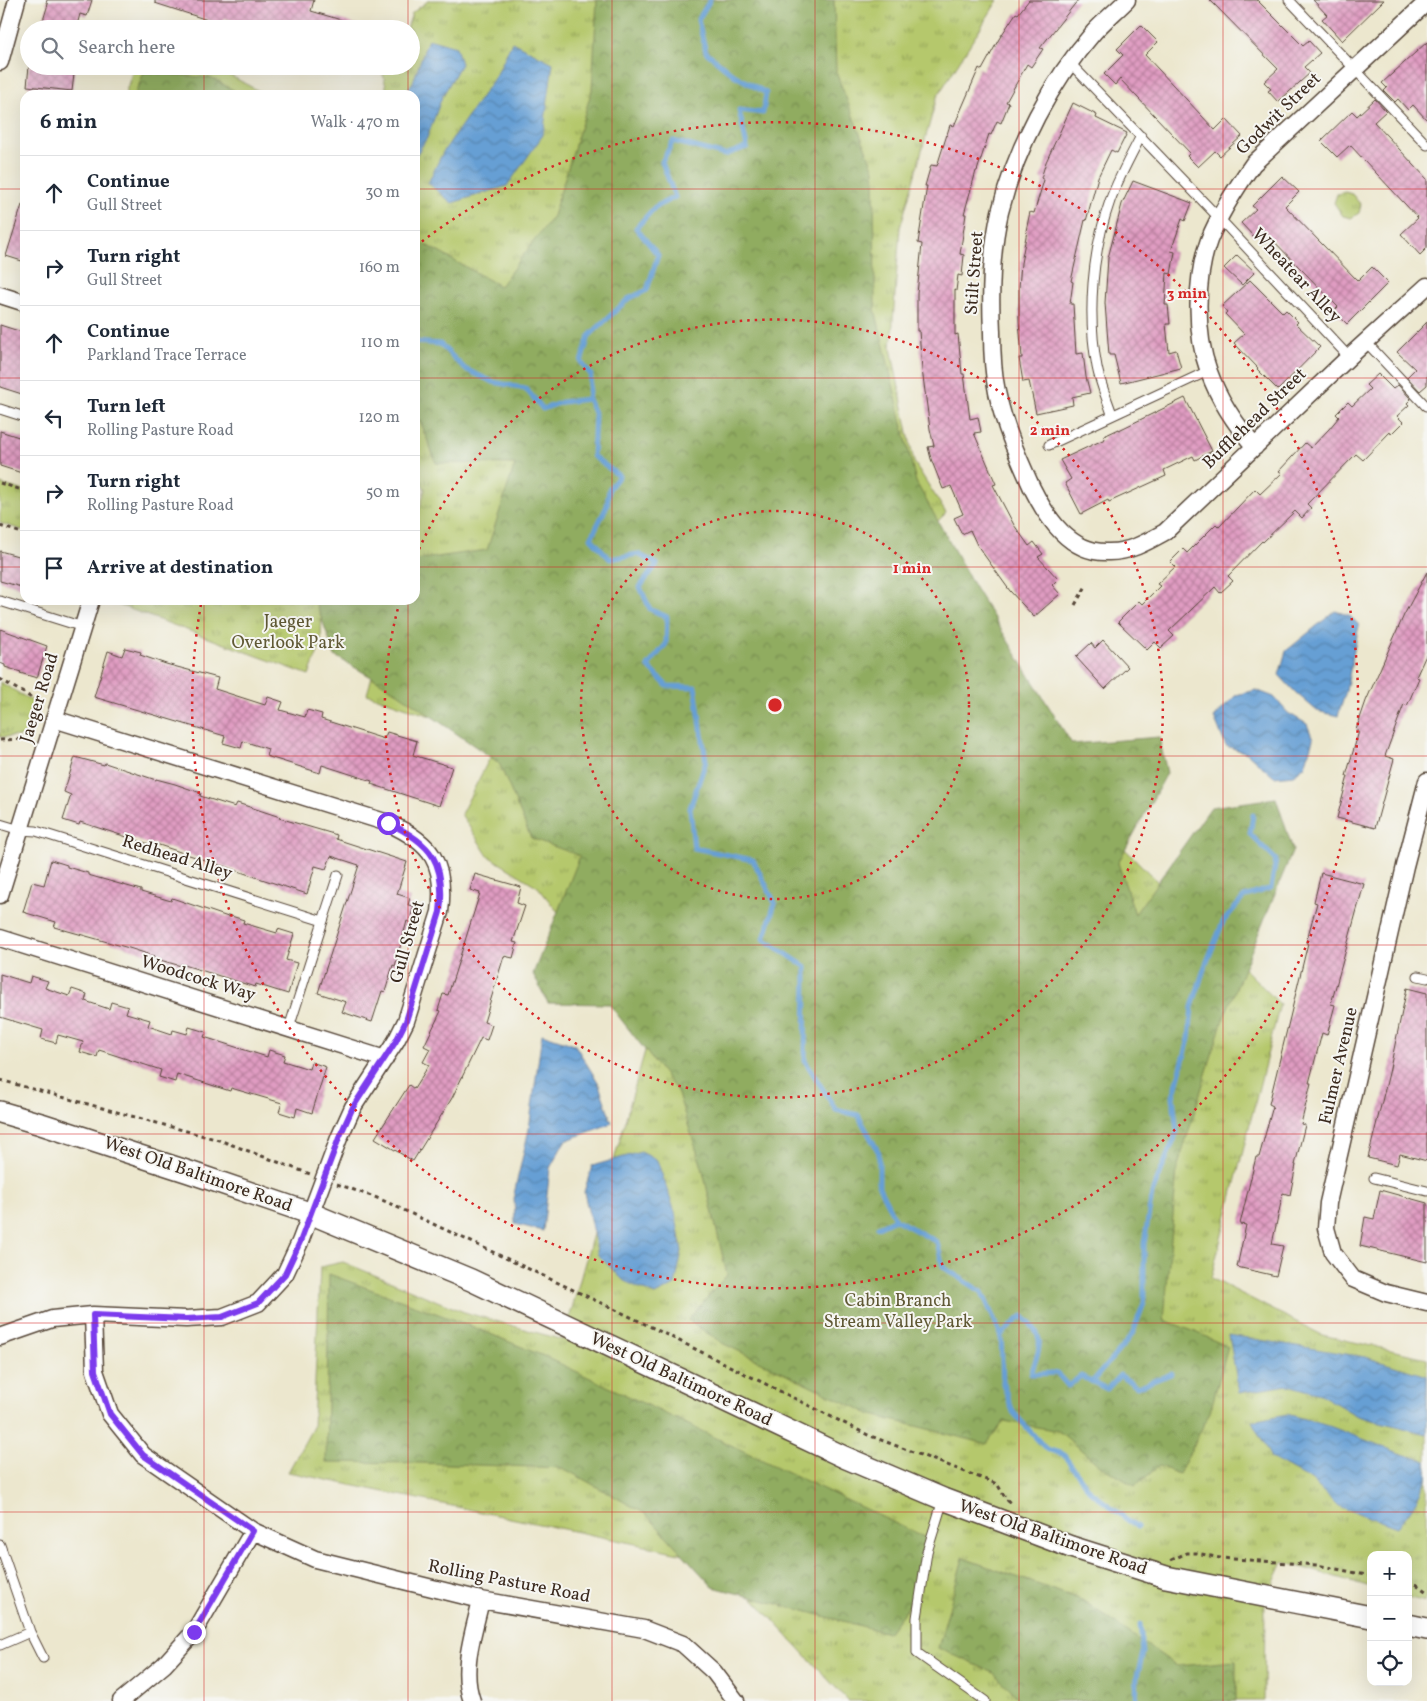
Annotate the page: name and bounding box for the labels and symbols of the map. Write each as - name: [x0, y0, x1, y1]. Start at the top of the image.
- street label: Godwit Street: [1231, 67, 1327, 161]
- street label: Wheatear Alley: [1245, 223, 1347, 329]
- street label: Stilt Street: [960, 230, 990, 316]
- text: 3 min: [1167, 284, 1207, 305]
- street label: Bufflehead Street: [1197, 363, 1313, 475]
- text: 2 min: [1030, 421, 1070, 442]
- text: 1 min: [893, 559, 931, 580]
- park label: Jaeger Overlook Park: [231, 610, 345, 656]
- street label: Jaeger Road: [14, 650, 66, 746]
- centre of rings: [766, 696, 784, 714]
- route start: [377, 812, 400, 835]
- street label: Redhead Alley: [119, 829, 235, 887]
- street label: Gull Street: [384, 898, 432, 986]
- street label: Woodcock Way: [137, 950, 259, 1008]
- street label: Fulmer Avenue: [1313, 1005, 1365, 1127]
- street label: West Old Baltimore Road: [100, 1131, 296, 1219]
- park label: Cabin Branch Stream Valley Park: [824, 1289, 973, 1335]
- street label: West Old Baltimore Road: [586, 1327, 776, 1433]
- street label: West Old Baltimore Road: [955, 1494, 1151, 1582]
- street label: Rolling Pasture Road: [426, 1554, 592, 1610]
- route end: [183, 1621, 206, 1644]

